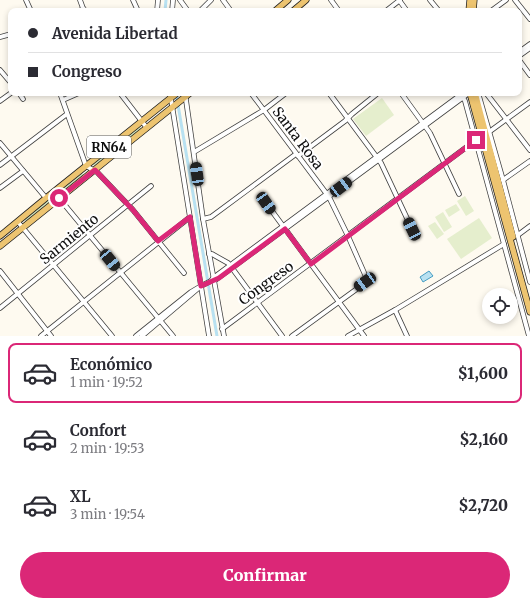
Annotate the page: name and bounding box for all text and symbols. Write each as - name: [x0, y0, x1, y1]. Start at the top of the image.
- text: Avenida Libertad: [52, 24, 178, 43]
- text: Congreso: [52, 62, 122, 81]
- street label: Santa Rosa: [269, 103, 328, 173]
- route end: [467, 131, 485, 149]
- road number: RN64: [87, 136, 131, 158]
- car: [189, 161, 205, 187]
- car: [328, 175, 354, 199]
- route start: [50, 189, 68, 207]
- car: [254, 190, 278, 216]
- street label: Sarmiento: [36, 210, 102, 268]
- car: [401, 216, 423, 242]
- car: [98, 247, 122, 273]
- street label: Congreso: [235, 257, 297, 309]
- car: [352, 270, 378, 294]
- map controls: [482, 288, 518, 324]
- button: locate: [482, 288, 518, 324]
- icon: car: [22, 355, 58, 391]
- text: Económico: [70, 355, 152, 374]
- text: $1,600: [458, 364, 508, 383]
- text: 1 min · 19:52: [70, 374, 143, 391]
- icon: car: [22, 421, 58, 457]
- text: Confort: [70, 421, 127, 440]
- text: $2,160: [459, 430, 508, 449]
- text: 2 min · 19:53: [70, 440, 144, 457]
- icon: car: [22, 487, 58, 523]
- text: XL: [70, 487, 91, 506]
- text: $2,720: [459, 496, 508, 515]
- text: 3 min · 19:54: [70, 506, 145, 523]
- button: Confirmar: [20, 552, 510, 598]

